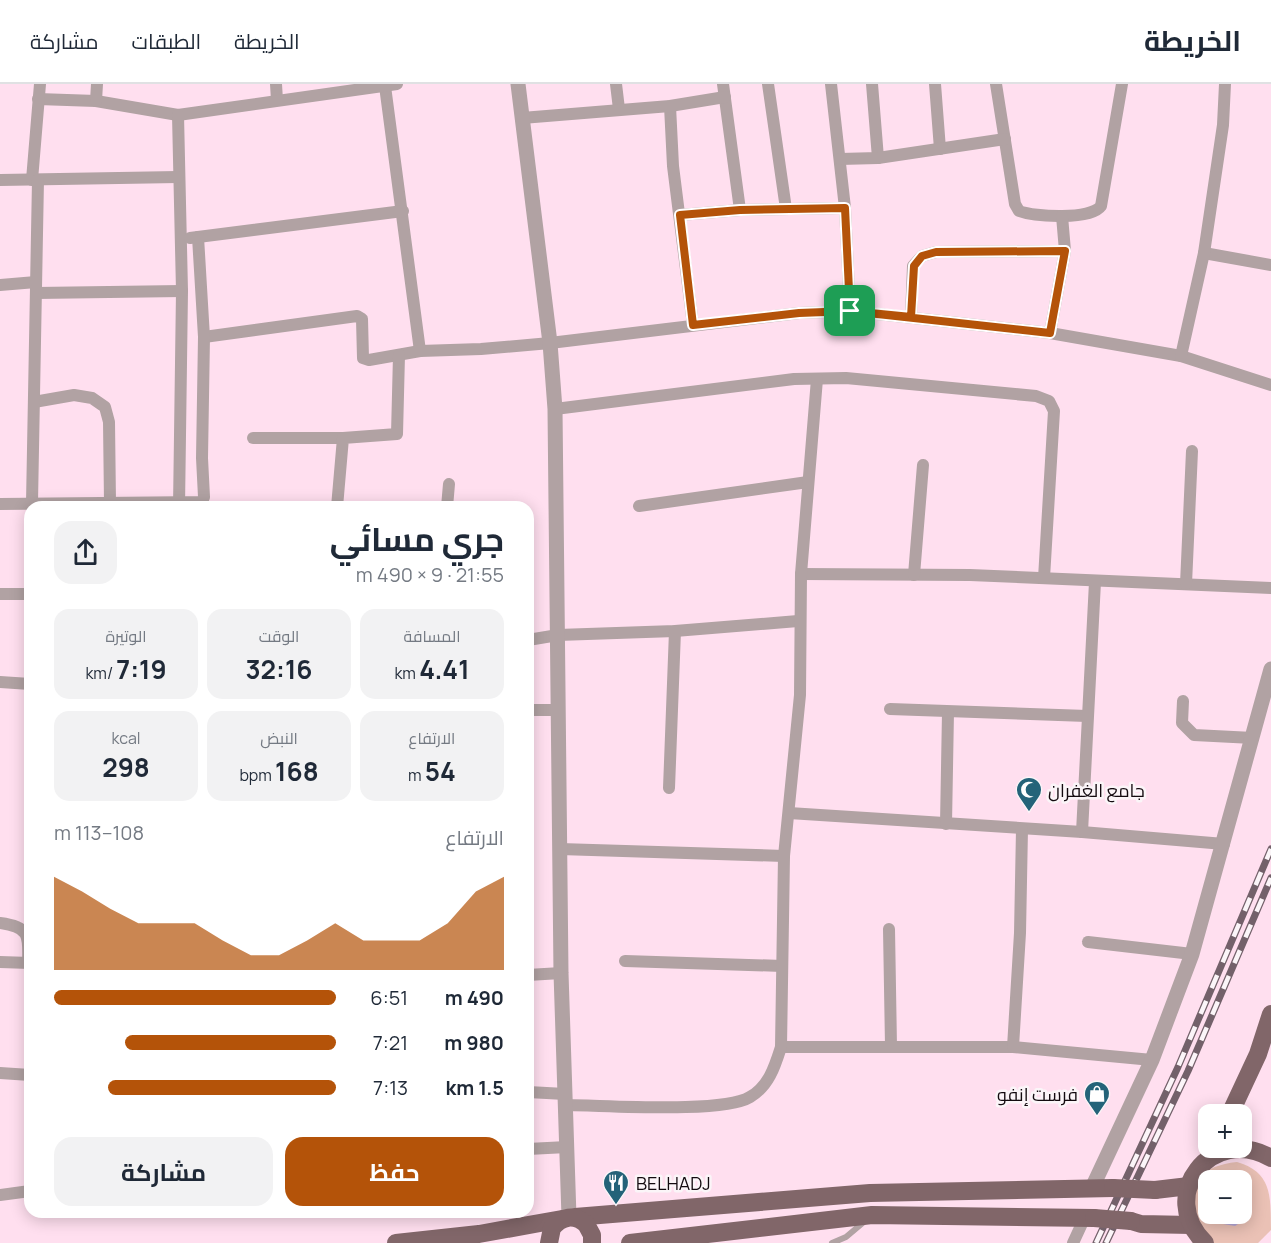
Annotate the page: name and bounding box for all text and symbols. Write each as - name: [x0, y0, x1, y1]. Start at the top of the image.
- text: الخريطة: [1144, 21, 1241, 59]
- text: مشاركة: [30, 27, 99, 55]
- text: الطبقات: [132, 27, 201, 55]
- text: الخريطة: [234, 27, 300, 55]
- pin: [824, 285, 875, 336]
- icon: arrive: [833, 294, 866, 327]
- text: جري مسائي: [330, 516, 504, 561]
- button: share: [54, 521, 117, 584]
- text: 21:55 · 9 × 490 m: [356, 561, 504, 588]
- text: الوتيرة: [105, 625, 147, 647]
- text: الوقت: [259, 625, 299, 647]
- text: المسافة: [404, 625, 460, 647]
- text: 7:19: [116, 651, 167, 687]
- text: 32:16: [245, 651, 313, 687]
- text: 4.41: [419, 651, 470, 687]
- text: /km: [85, 662, 116, 684]
- text: km: [394, 662, 419, 684]
- text: kcal: [111, 727, 141, 749]
- text: النبض: [260, 727, 298, 749]
- text: الارتفاع: [409, 727, 455, 749]
- text: 298: [102, 749, 150, 785]
- text: 168: [275, 753, 319, 789]
- text: 54: [425, 753, 456, 789]
- text: bpm: [239, 764, 275, 786]
- text: m: [408, 764, 425, 786]
- mosque icon: جامع الغفران: [1014, 775, 1044, 813]
- place label: جامع الغفران: [1048, 778, 1145, 803]
- text: 108–113 m: [54, 819, 144, 846]
- text: الارتفاع: [445, 824, 504, 851]
- text: 6:51: [370, 984, 408, 1011]
- text: 490 m: [445, 984, 504, 1011]
- text: 7:21: [373, 1029, 408, 1056]
- text: 980 m: [444, 1029, 504, 1056]
- text: 7:13: [373, 1074, 408, 1101]
- text: 1.5 km: [446, 1074, 504, 1101]
- shop icon: فرست إنفو: [1082, 1079, 1112, 1117]
- place label: فرست إنفو: [997, 1082, 1078, 1106]
- map controls: [1198, 1104, 1252, 1224]
- button: +: [1198, 1104, 1252, 1158]
- button: مشاركة: [54, 1137, 273, 1206]
- button: حفظ: [285, 1137, 504, 1206]
- restaurant icon: BELHADJ: [601, 1168, 631, 1206]
- button: −: [1198, 1170, 1252, 1224]
- place label: BELHADJ: [636, 1171, 711, 1195]

